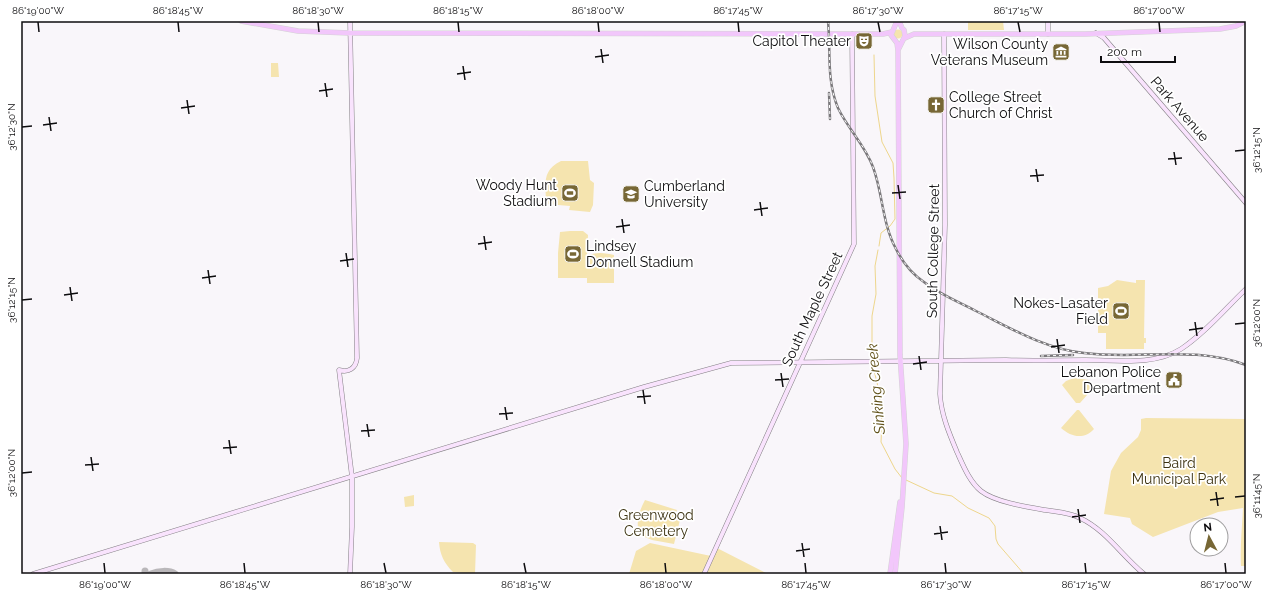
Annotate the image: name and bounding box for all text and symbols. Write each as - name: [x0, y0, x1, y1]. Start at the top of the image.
- text: 86°19'00"W: [12, 5, 65, 16]
- text: 86°18'45"W: [153, 5, 204, 16]
- text: 86°18'30"W: [292, 5, 344, 16]
- text: 86°18'15"W: [433, 5, 483, 16]
- text: 86°18'00"W: [572, 5, 625, 16]
- text: 86°17'45"W: [713, 5, 763, 16]
- text: 86°17'30"W: [853, 5, 904, 16]
- text: 86°17'15"W: [993, 5, 1043, 16]
- text: 86°17'00"W: [1133, 5, 1185, 16]
- theatre icon: Capitol Theater: [854, 31, 874, 51]
- place label: Capitol Theater: [752, 33, 851, 49]
- place label: Wilson County Veterans Museum: [931, 36, 1048, 68]
- scale bar: [1101, 38, 1175, 64]
- museum icon: Wilson County Veterans Museum: [1051, 42, 1071, 62]
- text: 200 m: [1107, 45, 1142, 59]
- street label: Park Avenue: [1147, 73, 1213, 145]
- place label: College Street Church of Christ: [949, 89, 1053, 121]
- church icon: College Street Church of Christ: [926, 95, 946, 115]
- text: 36°12'30"N: [6, 103, 17, 151]
- text: 36°12'15"N: [1251, 127, 1262, 173]
- place label: Woody Hunt Stadium: [476, 177, 557, 209]
- place label: Cumberland University: [644, 178, 725, 210]
- sports icon: Woody Hunt Stadium: [560, 183, 580, 203]
- street label: South College Street: [924, 183, 942, 318]
- school or university icon: Cumberland University: [621, 184, 641, 204]
- place label: Lindsey Donnell Stadium: [586, 238, 693, 270]
- sports icon: Lindsey Donnell Stadium: [563, 244, 583, 264]
- street label: South Maple Street: [778, 249, 846, 369]
- text: 36°12'15"N: [6, 277, 17, 323]
- place label: Nokes-Lasater Field: [1013, 295, 1108, 327]
- text: 36°12'00"N: [1251, 299, 1262, 347]
- sports icon: Nokes-Lasater Field: [1111, 301, 1131, 321]
- water label: Sinking Creek: [863, 343, 889, 436]
- place label: Lebanon Police Department: [1061, 364, 1161, 396]
- public building icon: Lebanon Police Department: [1164, 370, 1184, 390]
- text: 36°12'00"N: [6, 449, 17, 497]
- park label: Baird Municipal Park: [1132, 455, 1227, 487]
- text: 36°11'45"N: [1251, 473, 1262, 519]
- park label: Greenwood Cemetery: [618, 507, 694, 539]
- north arrow: [1189, 517, 1229, 557]
- text: N: [1203, 521, 1213, 535]
- text: 86°19'00"W: [79, 579, 132, 590]
- text: 86°18'45"W: [220, 579, 271, 590]
- text: 86°18'30"W: [360, 579, 412, 590]
- text: 86°18'15"W: [501, 579, 551, 590]
- text: 86°18'00"W: [640, 579, 693, 590]
- text: 86°17'45"W: [781, 579, 831, 590]
- text: 86°17'30"W: [921, 579, 972, 590]
- text: 86°17'15"W: [1061, 579, 1111, 590]
- text: 86°17'00"W: [1200, 579, 1252, 590]

